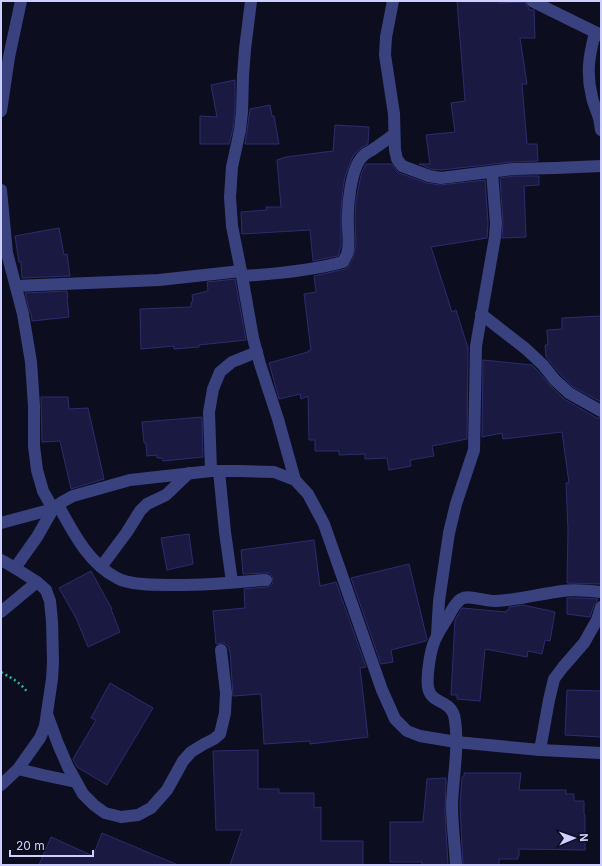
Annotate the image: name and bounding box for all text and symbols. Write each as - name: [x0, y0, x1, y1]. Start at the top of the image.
- north arrow: [554, 818, 594, 858]
- scale bar: [10, 832, 93, 858]
- text: N: [577, 833, 591, 842]
- text: 20 m: [16, 838, 45, 853]

